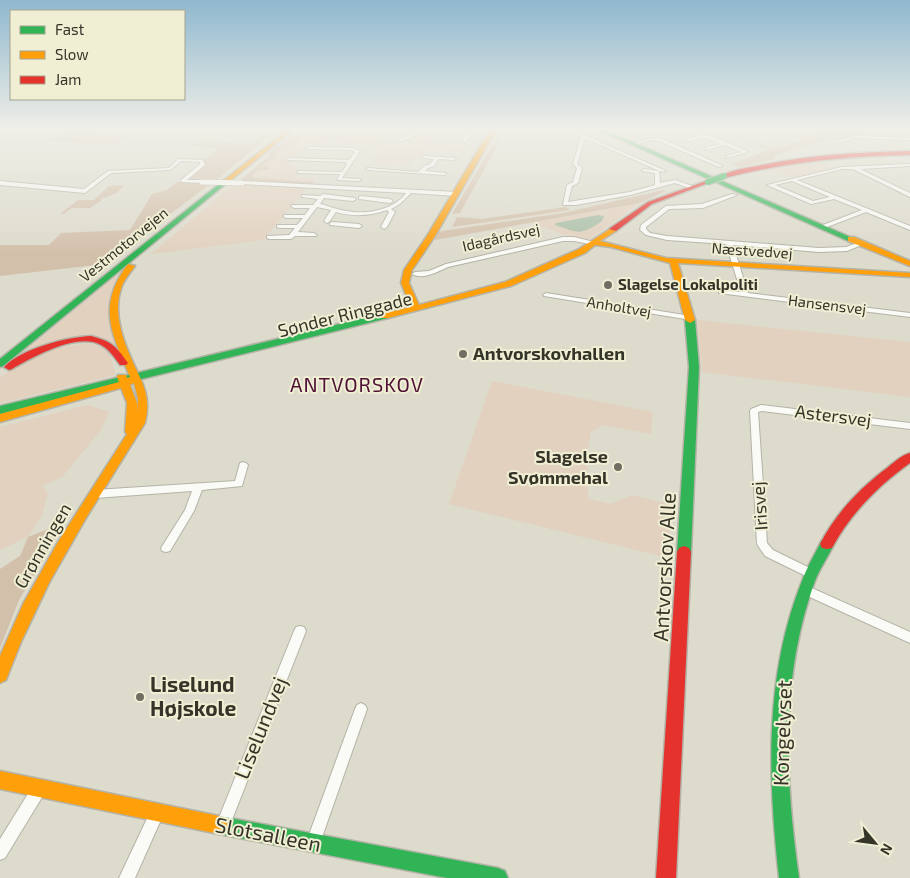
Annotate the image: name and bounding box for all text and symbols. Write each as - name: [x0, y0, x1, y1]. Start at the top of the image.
- legend: [10, 10, 185, 100]
- text: Fast: [55, 20, 85, 38]
- text: Slow: [55, 45, 89, 63]
- text: Jam: [55, 70, 81, 88]
- street label: Vestmotorvejen: [76, 203, 172, 286]
- street label: Idagårdsvej: [460, 219, 542, 256]
- street label: Næstvedvej: [711, 238, 793, 263]
- place label: Slagelse Lokalpoliti: [618, 275, 758, 293]
- marker: Slagelse Lokalpoliti: [602, 279, 614, 291]
- street label: Sønder Ringgade: [275, 287, 414, 341]
- street label: Hansensvej: [787, 290, 867, 319]
- street label: Anholtvej: [585, 292, 653, 321]
- place label: Antvorskovhallen: [473, 342, 625, 364]
- marker: Antvorskovhallen: [457, 348, 469, 360]
- district label: ANTVORSKOV: [290, 372, 424, 396]
- street label: Astersvej: [794, 399, 873, 431]
- place label: Slagelse Svømmehal: [508, 445, 608, 488]
- marker: Slagelse Svømmehal: [612, 461, 624, 473]
- street label: Irisvej: [746, 481, 772, 531]
- street label: Antvorskov Alle: [647, 492, 680, 642]
- street label: Grønningen: [9, 499, 75, 592]
- place label: Liselund Højskole: [150, 671, 236, 720]
- street label: Liselundvej: [228, 673, 292, 783]
- street label: Kongelyset: [767, 680, 796, 786]
- marker: Liselund Højskole: [134, 691, 146, 703]
- street label: Slotsalleen: [213, 811, 323, 856]
- north arrow: [850, 818, 900, 868]
- text: N: [877, 841, 897, 858]

